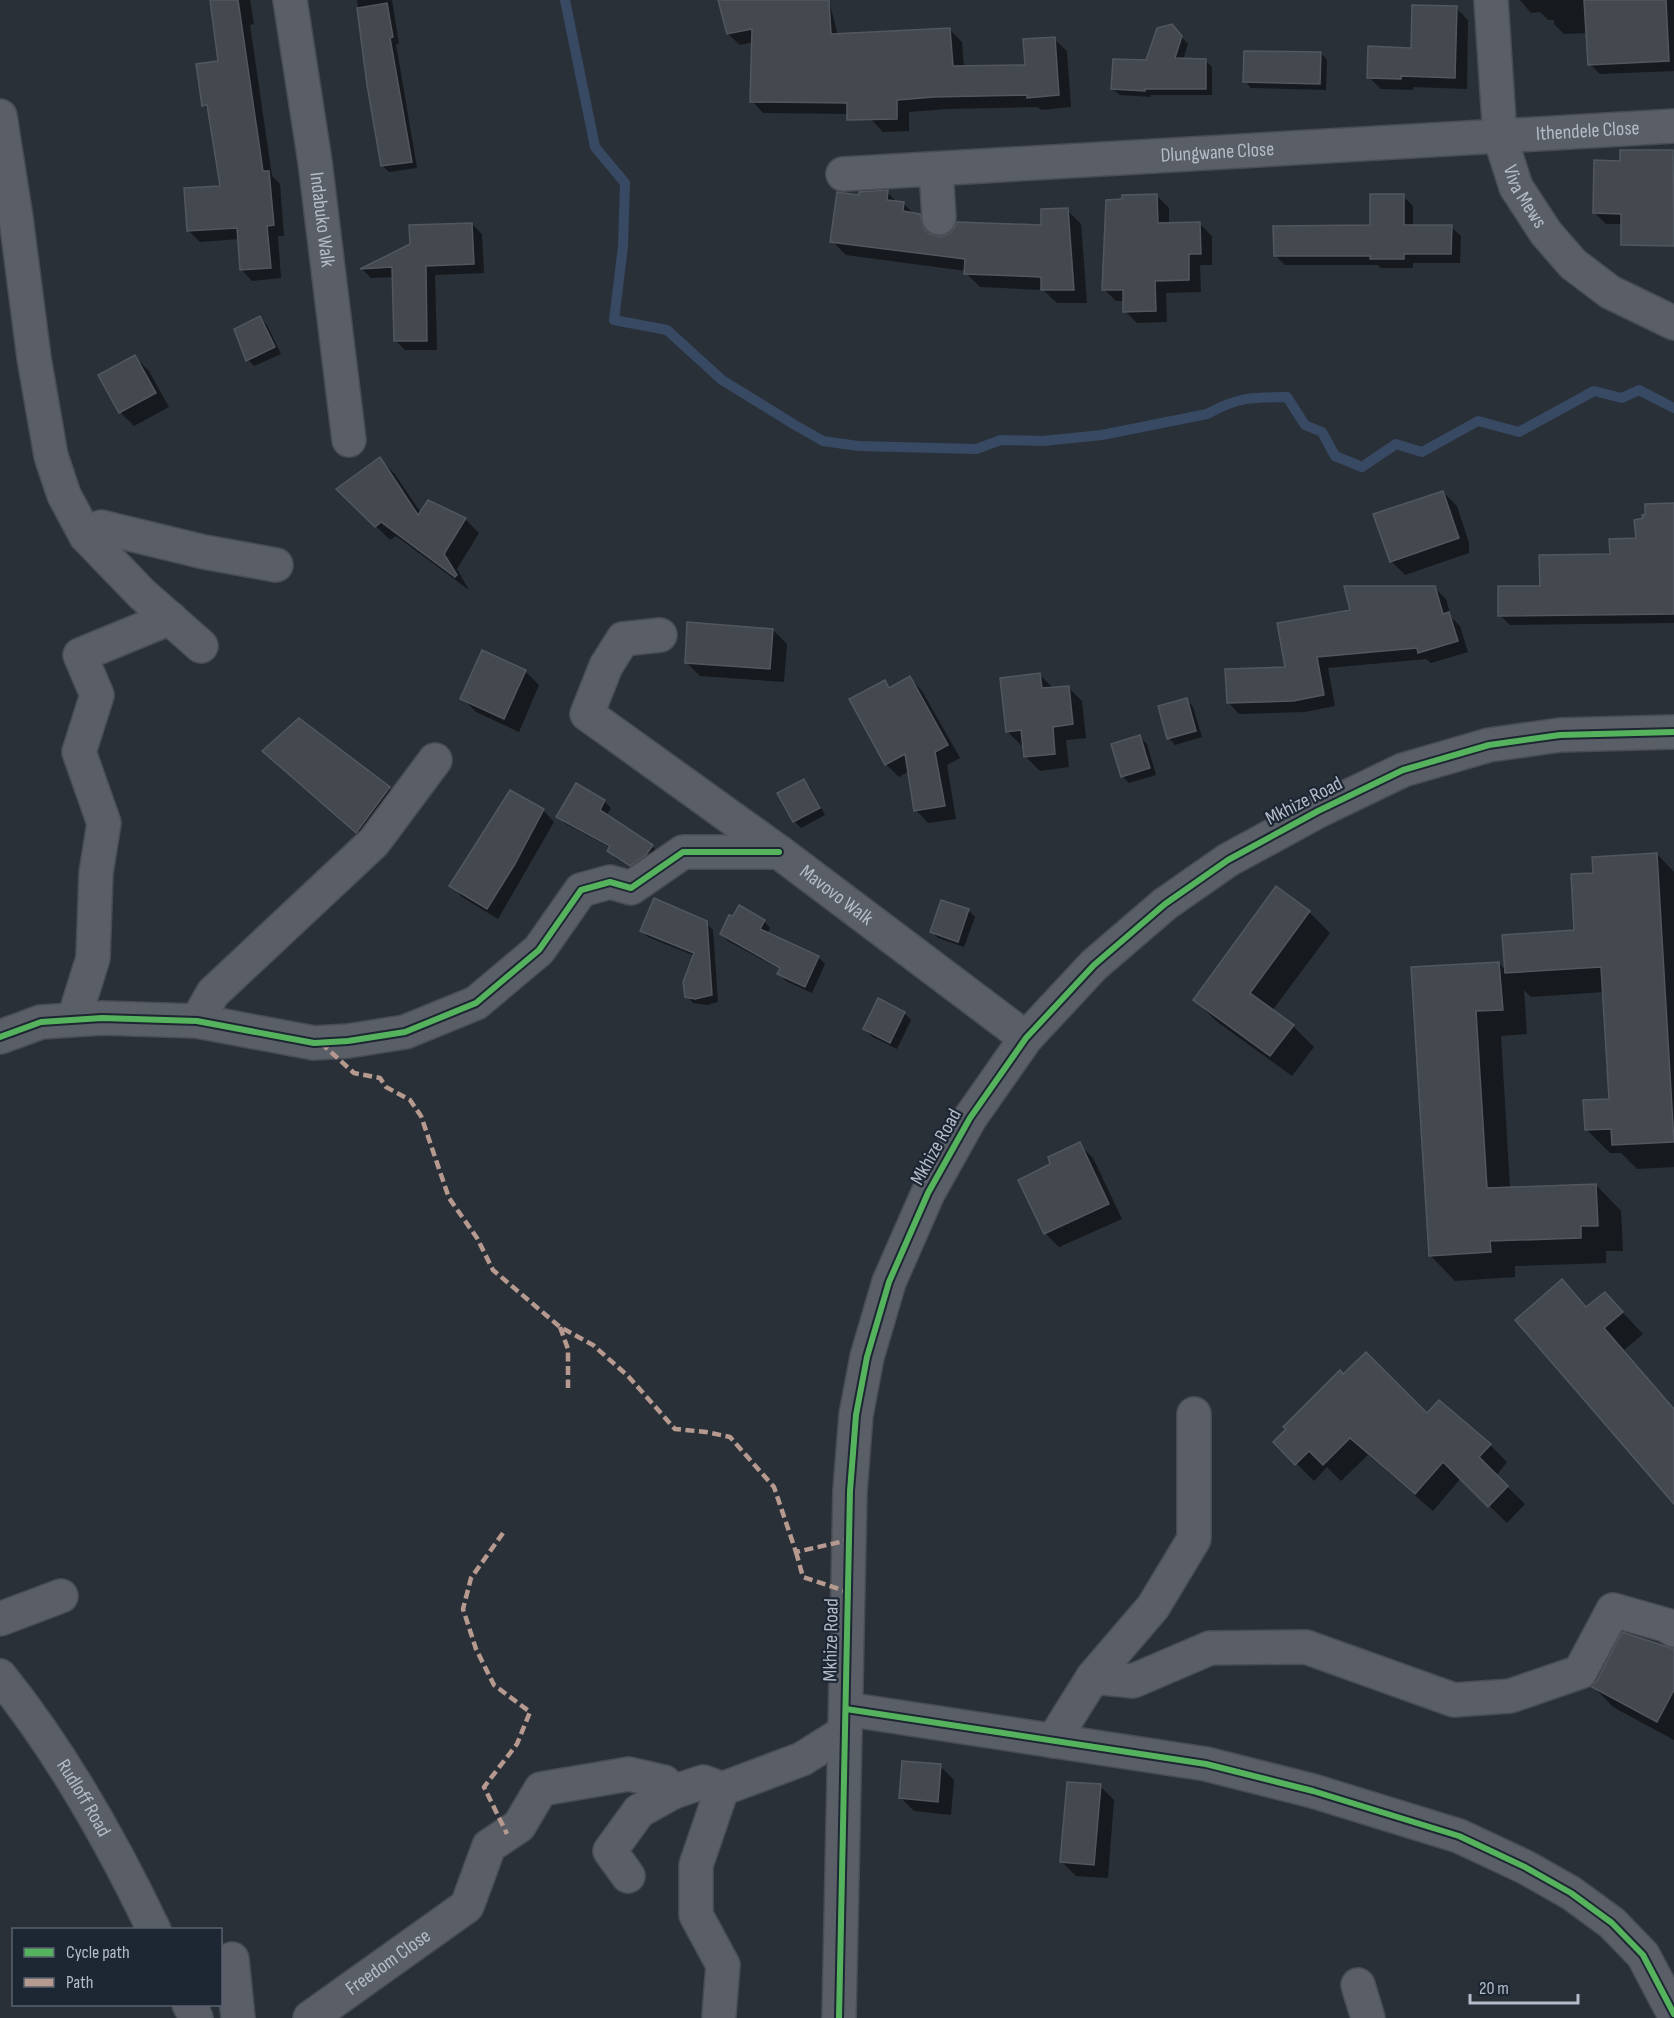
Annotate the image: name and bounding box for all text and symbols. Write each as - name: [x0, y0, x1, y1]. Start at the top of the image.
- street label: Ithendele Close: [1535, 116, 1640, 146]
- street label: Dlungwane Close: [1160, 137, 1275, 168]
- street label: Viva Mews: [1498, 162, 1552, 233]
- street label: Indabuko Walk: [304, 171, 340, 269]
- street label: Mkhize Road: [1261, 771, 1347, 831]
- street label: Mavovo Walk: [795, 860, 878, 931]
- street label: Mkhize Road: [905, 1105, 967, 1189]
- street label: Mkhize Road: [818, 1598, 844, 1682]
- street label: Rudloff Road: [51, 1755, 116, 1841]
- street label: Freedom Close: [341, 1924, 435, 2001]
- legend: [12, 1928, 222, 2006]
- text: Cycle path: [66, 1942, 130, 1963]
- scale bar: [1470, 1967, 1578, 2005]
- text: Path: [66, 1972, 94, 1993]
- text: 20 m: [1479, 1978, 1509, 1999]

